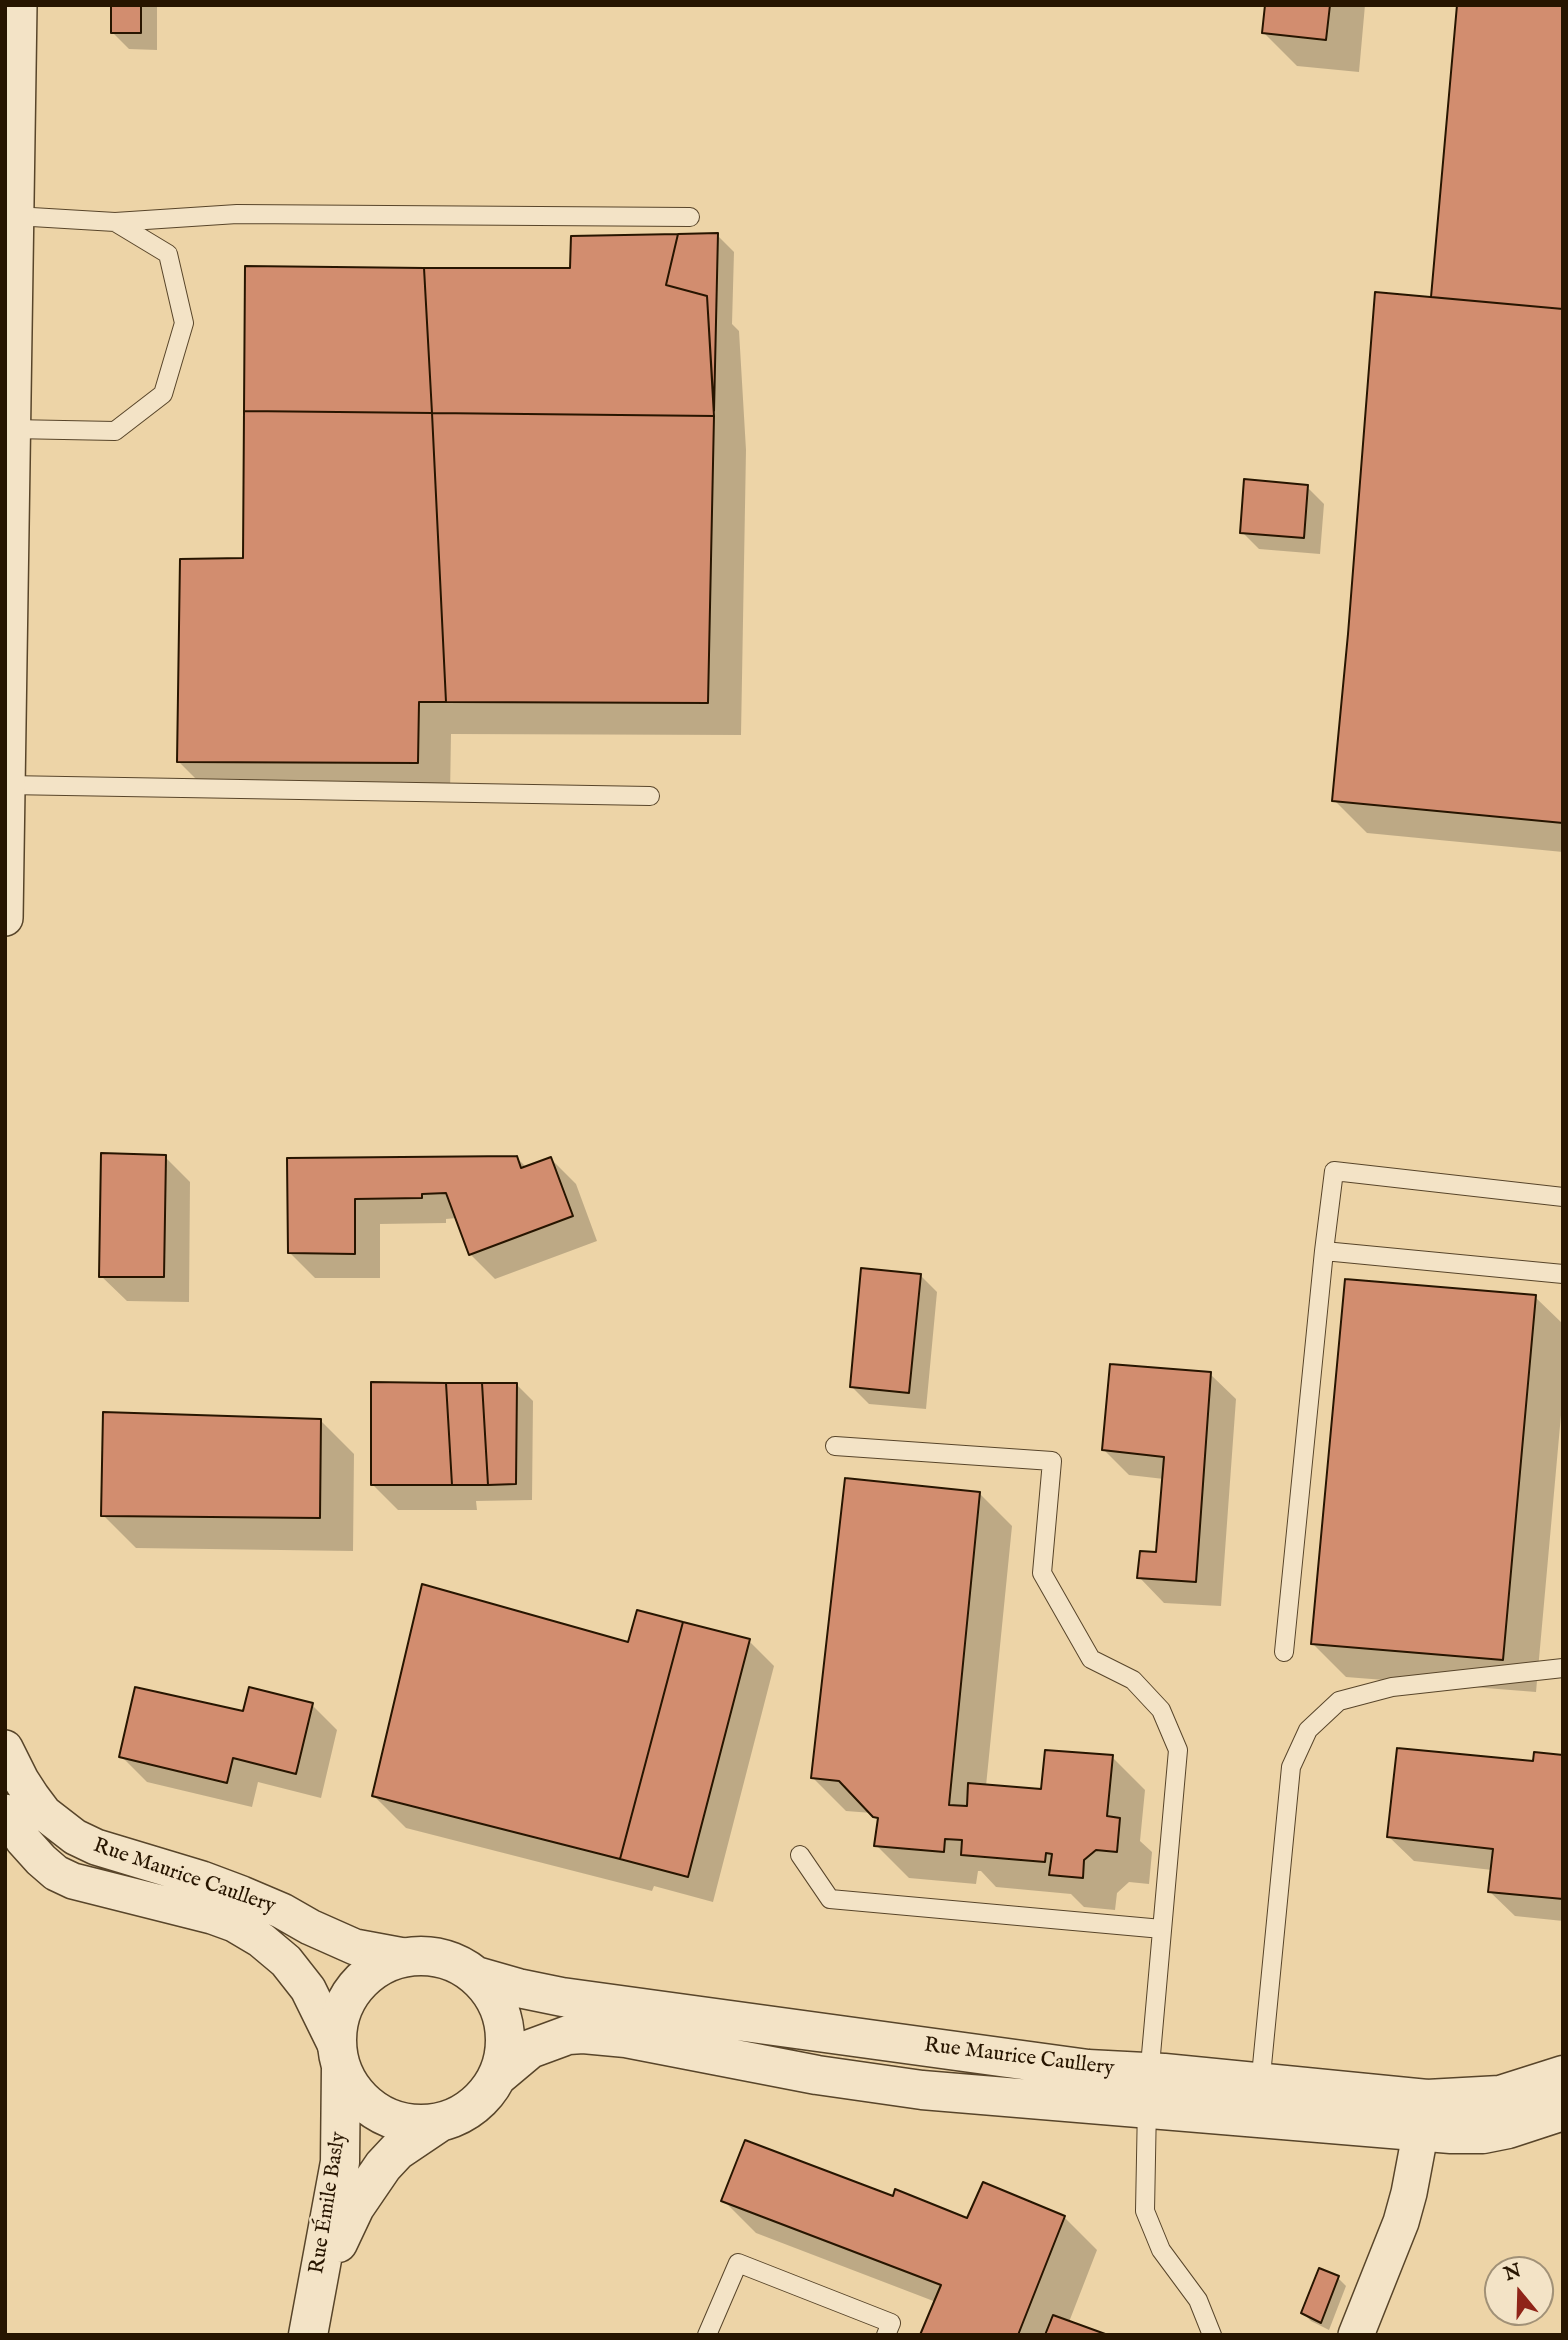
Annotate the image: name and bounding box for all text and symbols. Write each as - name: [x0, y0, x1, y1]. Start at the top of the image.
- street label: Rue Maurice Caullery: [89, 1834, 279, 1920]
- street label: Rue Maurice Caullery: [923, 2034, 1115, 2082]
- street label: Rue Émile Basly: [305, 2130, 353, 2276]
- north arrow: [1484, 2256, 1554, 2326]
- text: N: [1501, 2259, 1524, 2287]

